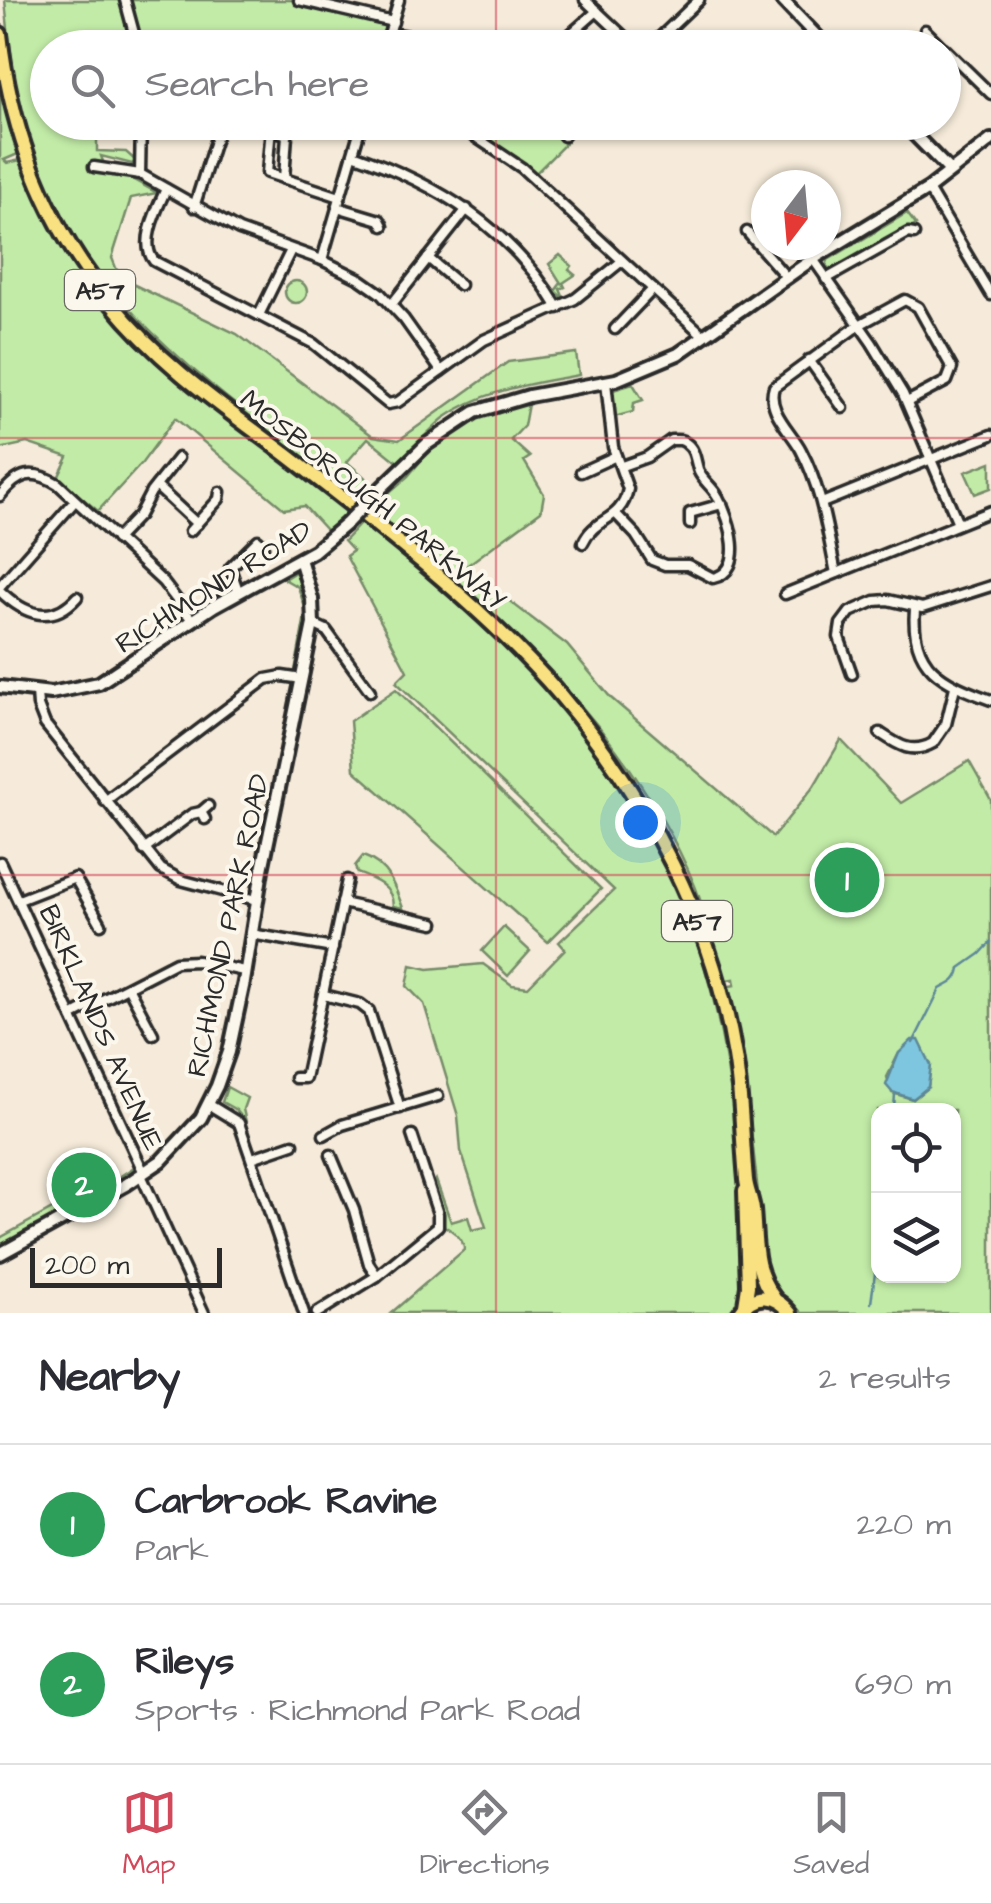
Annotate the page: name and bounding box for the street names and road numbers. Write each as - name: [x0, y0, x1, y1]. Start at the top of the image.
- road number: A57: [65, 270, 135, 310]
- street label: MOSBOROUGH PARKWAY: [232, 380, 515, 620]
- street label: RICHMOND ROAD: [108, 511, 319, 663]
- street label: RICHMOND PARK ROAD: [177, 770, 280, 1080]
- street label: BIRKLANDS AVENUE: [29, 899, 173, 1157]
- road number: A57: [662, 901, 732, 941]

